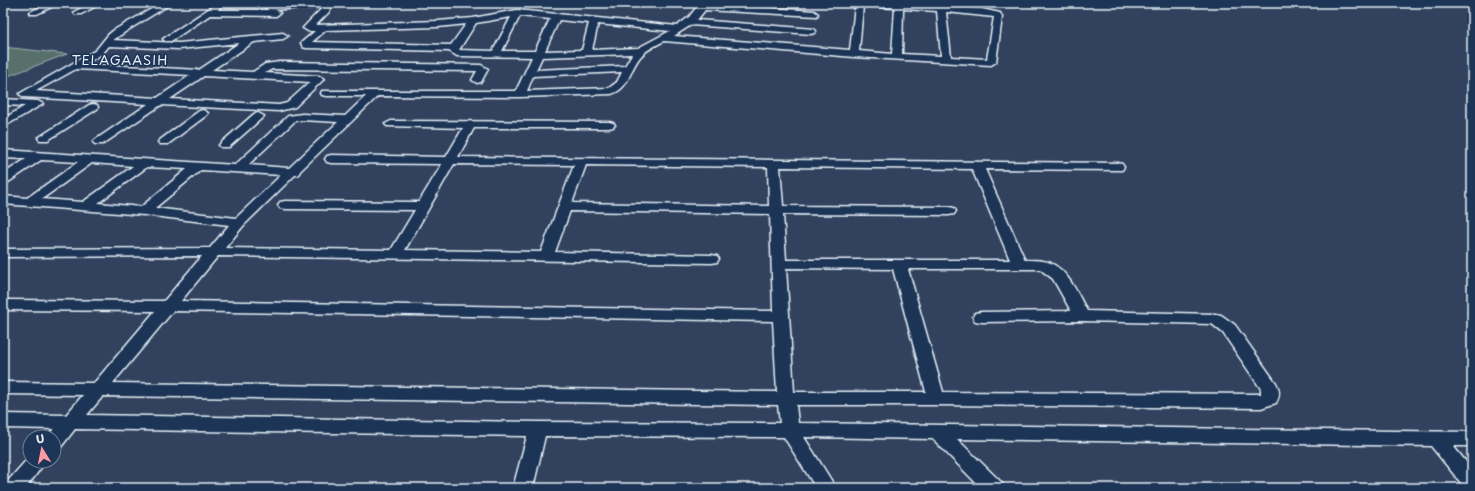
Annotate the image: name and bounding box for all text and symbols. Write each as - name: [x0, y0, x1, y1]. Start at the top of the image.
- district label: TELAGAASIH: [72, 50, 168, 69]
- north arrow: [22, 429, 62, 469]
- text: U: [35, 430, 46, 448]

